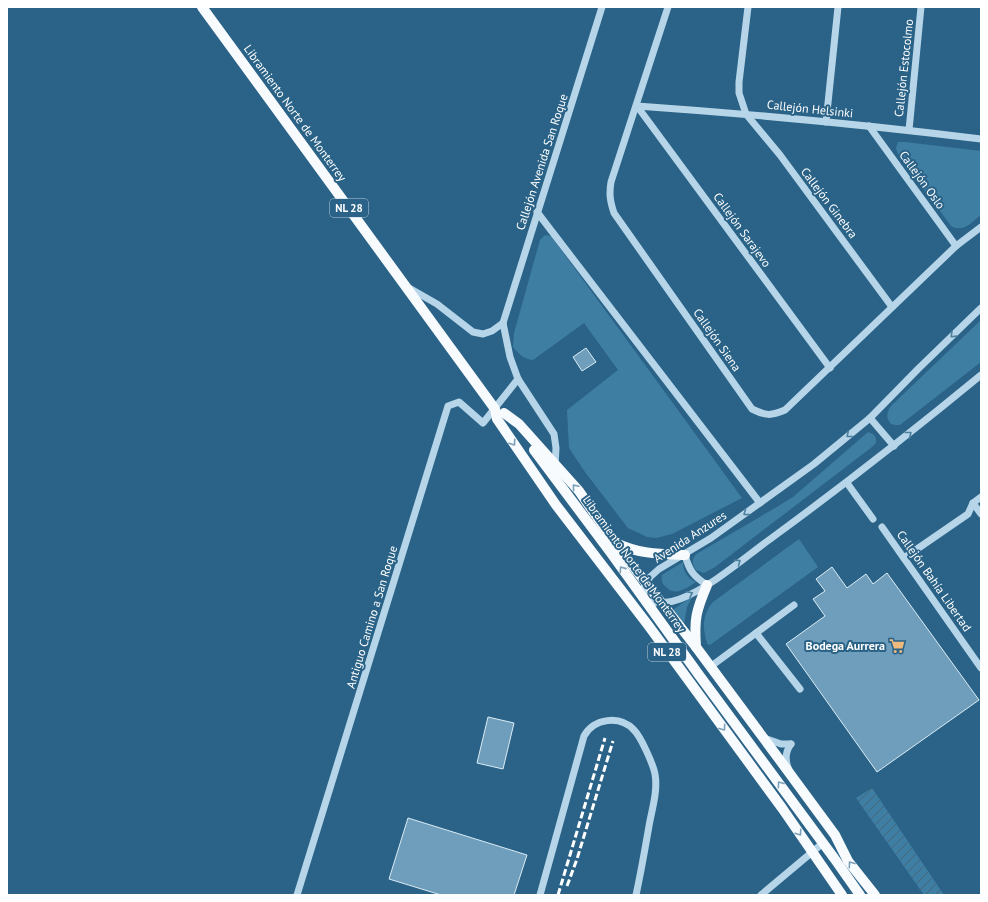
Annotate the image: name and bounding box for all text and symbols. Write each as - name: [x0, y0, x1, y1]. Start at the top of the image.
- street label: Callejón Estocolmo: [891, 18, 916, 118]
- street label: Libramiento Norte de Monterrey: [241, 41, 350, 184]
- street label: Callejón Avenida San Roque: [512, 92, 571, 232]
- street label: Callejón Helsinki: [766, 97, 854, 120]
- street label: Callejón Oslo: [896, 148, 949, 212]
- street label: Callejón Ginebra: [798, 164, 861, 241]
- street label: Callejón Sarajevo: [710, 189, 775, 270]
- road number: NL 28: [330, 199, 368, 217]
- street label: Callejón Siena: [690, 305, 745, 374]
- one-way arrow: [950, 330, 958, 338]
- one-way arrow: [847, 431, 854, 438]
- one-way arrow: [905, 431, 912, 438]
- one-way arrow: [508, 438, 515, 445]
- one-way arrow: [572, 484, 579, 492]
- street label: Libramiento Norte de Monterrey: [580, 492, 689, 635]
- street label: Avenida Anzures: [650, 507, 729, 566]
- one-way arrow: [743, 508, 750, 515]
- street label: Callejón Bahía Libertad: [894, 527, 975, 634]
- street label: Antiguo Camino a San Roque: [343, 544, 400, 690]
- one-way arrow: [734, 560, 741, 567]
- one-way arrow: [619, 566, 627, 573]
- one-way arrow: [686, 591, 693, 599]
- supermarket icon: Bodega Aurrera: [888, 637, 906, 655]
- place label: Bodega Aurrera: [806, 638, 885, 653]
- road number: NL 28: [648, 643, 686, 661]
- one-way arrow: [718, 723, 725, 730]
- one-way arrow: [778, 782, 785, 789]
- one-way arrow: [794, 829, 802, 836]
- one-way arrow: [848, 861, 856, 868]

